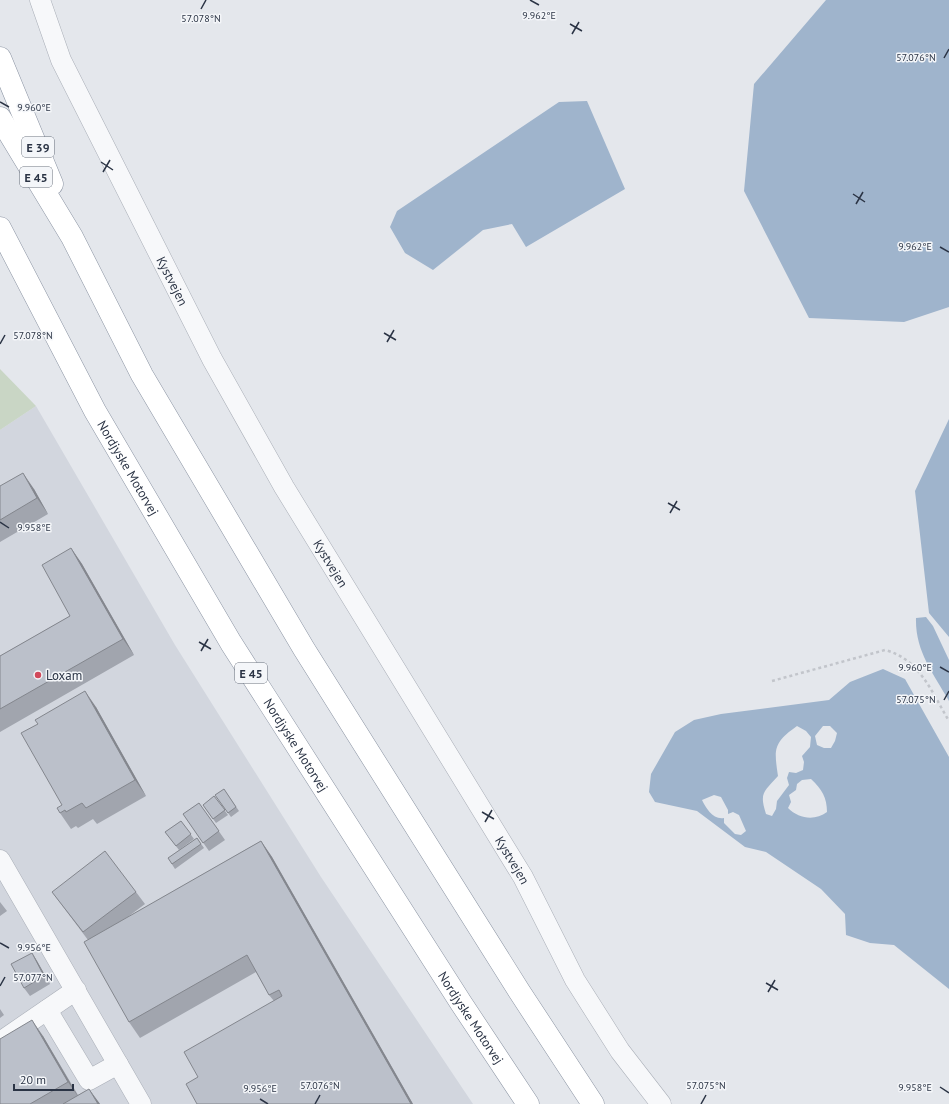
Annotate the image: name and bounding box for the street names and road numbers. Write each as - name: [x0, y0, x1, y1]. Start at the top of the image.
- road number: E 39: [22, 137, 54, 157]
- road number: E 45: [20, 167, 52, 187]
- street label: Kystvejen: [153, 253, 192, 308]
- street label: Nordjyske Motorvej: [94, 417, 163, 518]
- street label: Kystvejen: [310, 536, 352, 591]
- road number: E 45: [235, 663, 267, 683]
- street label: Nordjyske Motorvej: [260, 695, 332, 795]
- street label: Kystvejen: [492, 833, 534, 887]
- street label: Nordjyske Motorvej: [434, 968, 508, 1067]

